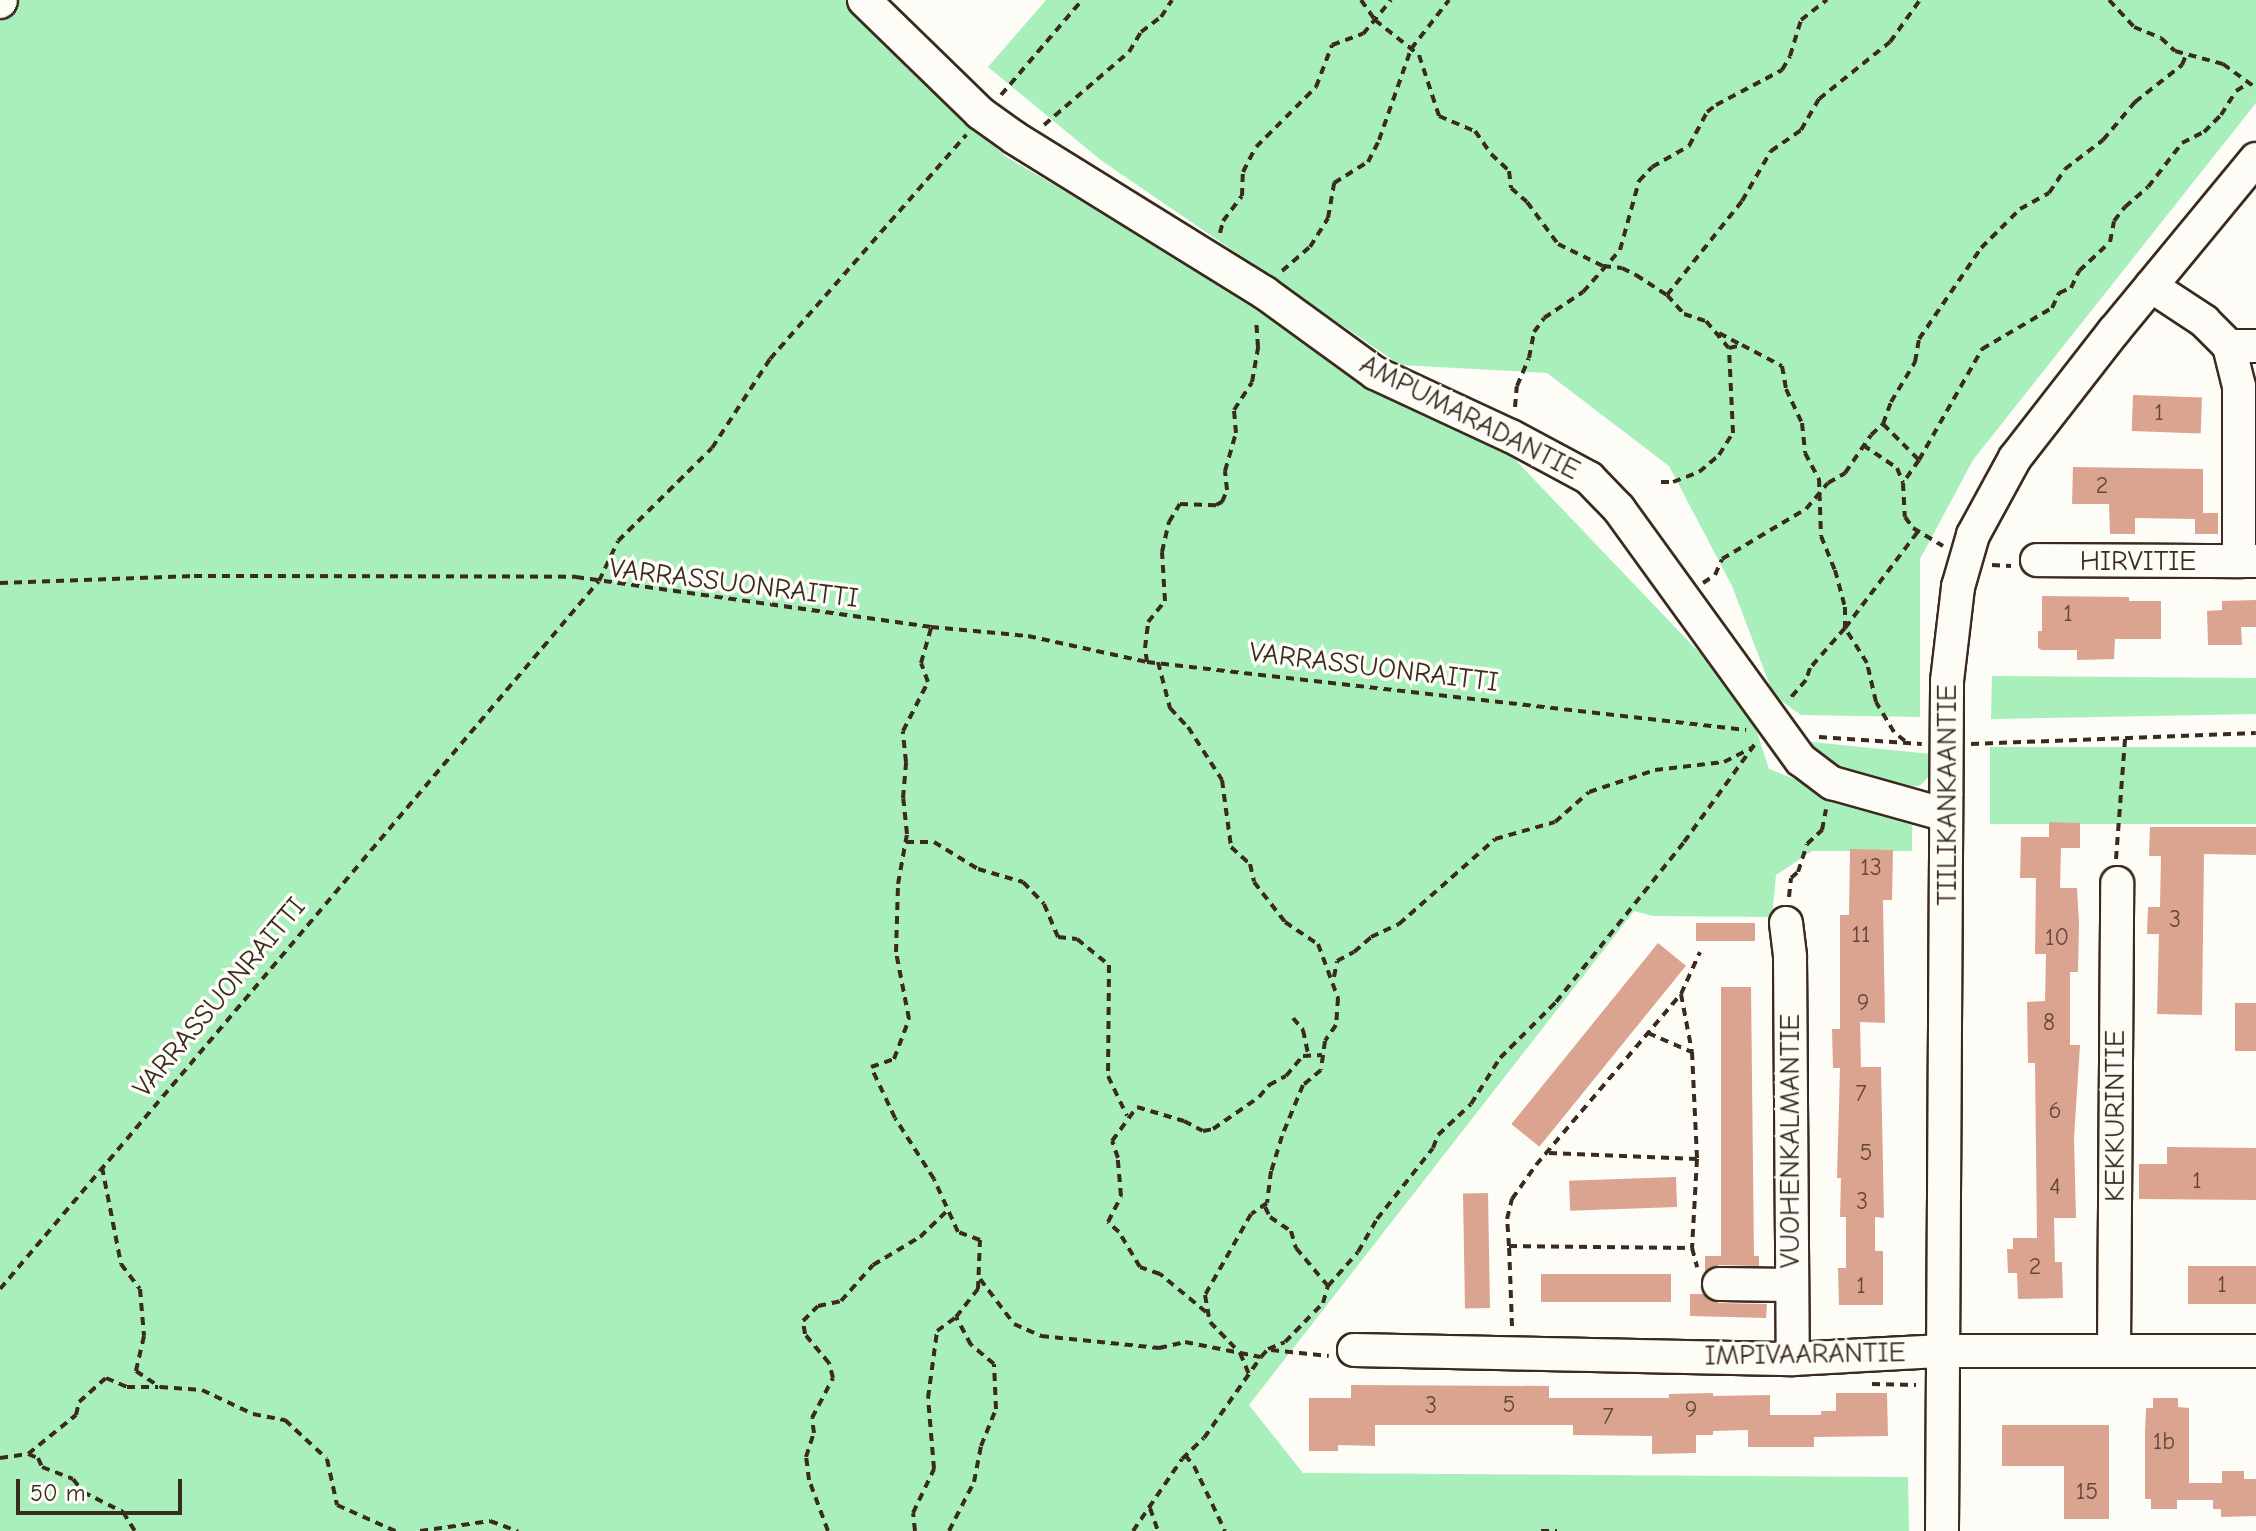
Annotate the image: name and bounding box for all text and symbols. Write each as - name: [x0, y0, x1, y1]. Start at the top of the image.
- street label: AMPUMARADANTIE: [1354, 347, 1586, 487]
- house number: 1: [2154, 399, 2164, 427]
- house number: 2: [2096, 472, 2108, 500]
- street label: HIRVITIE: [2080, 544, 2196, 578]
- street label: VARRASSUONRAITTI: [608, 551, 860, 615]
- house number: 1: [2063, 600, 2073, 628]
- street label: VARRASSUONRAITTI: [1248, 635, 1500, 699]
- street label: TIILIKANKAANTIE: [1930, 684, 1964, 906]
- house number: 13: [1860, 854, 1882, 882]
- street label: VARRASSUONRAITTI: [126, 890, 312, 1104]
- house number: 3: [2169, 906, 2181, 934]
- house number: 11: [1851, 921, 1871, 949]
- house number: 10: [2045, 924, 2069, 952]
- house number: 9: [1857, 989, 1869, 1017]
- house number: 8: [2043, 1009, 2055, 1037]
- street label: VUOHENKALMANTIE: [1773, 1014, 1807, 1268]
- street label: KEKKURINTIE: [2098, 1030, 2132, 1202]
- house number: 7: [1855, 1080, 1867, 1108]
- house number: 6: [2048, 1097, 2062, 1125]
- house number: 5: [1859, 1139, 1873, 1167]
- house number: 1: [2192, 1167, 2202, 1195]
- house number: 4: [2049, 1173, 2061, 1201]
- house number: 3: [1856, 1188, 1868, 1216]
- house number: 2: [2029, 1253, 2041, 1281]
- house number: 1: [2217, 1271, 2227, 1299]
- house number: 1: [1856, 1272, 1866, 1300]
- street label: IMPIVAARANTIE: [1704, 1335, 1906, 1373]
- house number: 5: [1502, 1391, 1516, 1419]
- house number: 3: [1425, 1392, 1437, 1420]
- house number: 9: [1685, 1396, 1697, 1424]
- house number: 7: [1602, 1403, 1614, 1431]
- house number: 1b: [2153, 1428, 2175, 1456]
- scale bar: [20, 1463, 186, 1513]
- house number: 15: [2076, 1478, 2098, 1506]
- text: 50 m: [30, 1479, 86, 1507]

